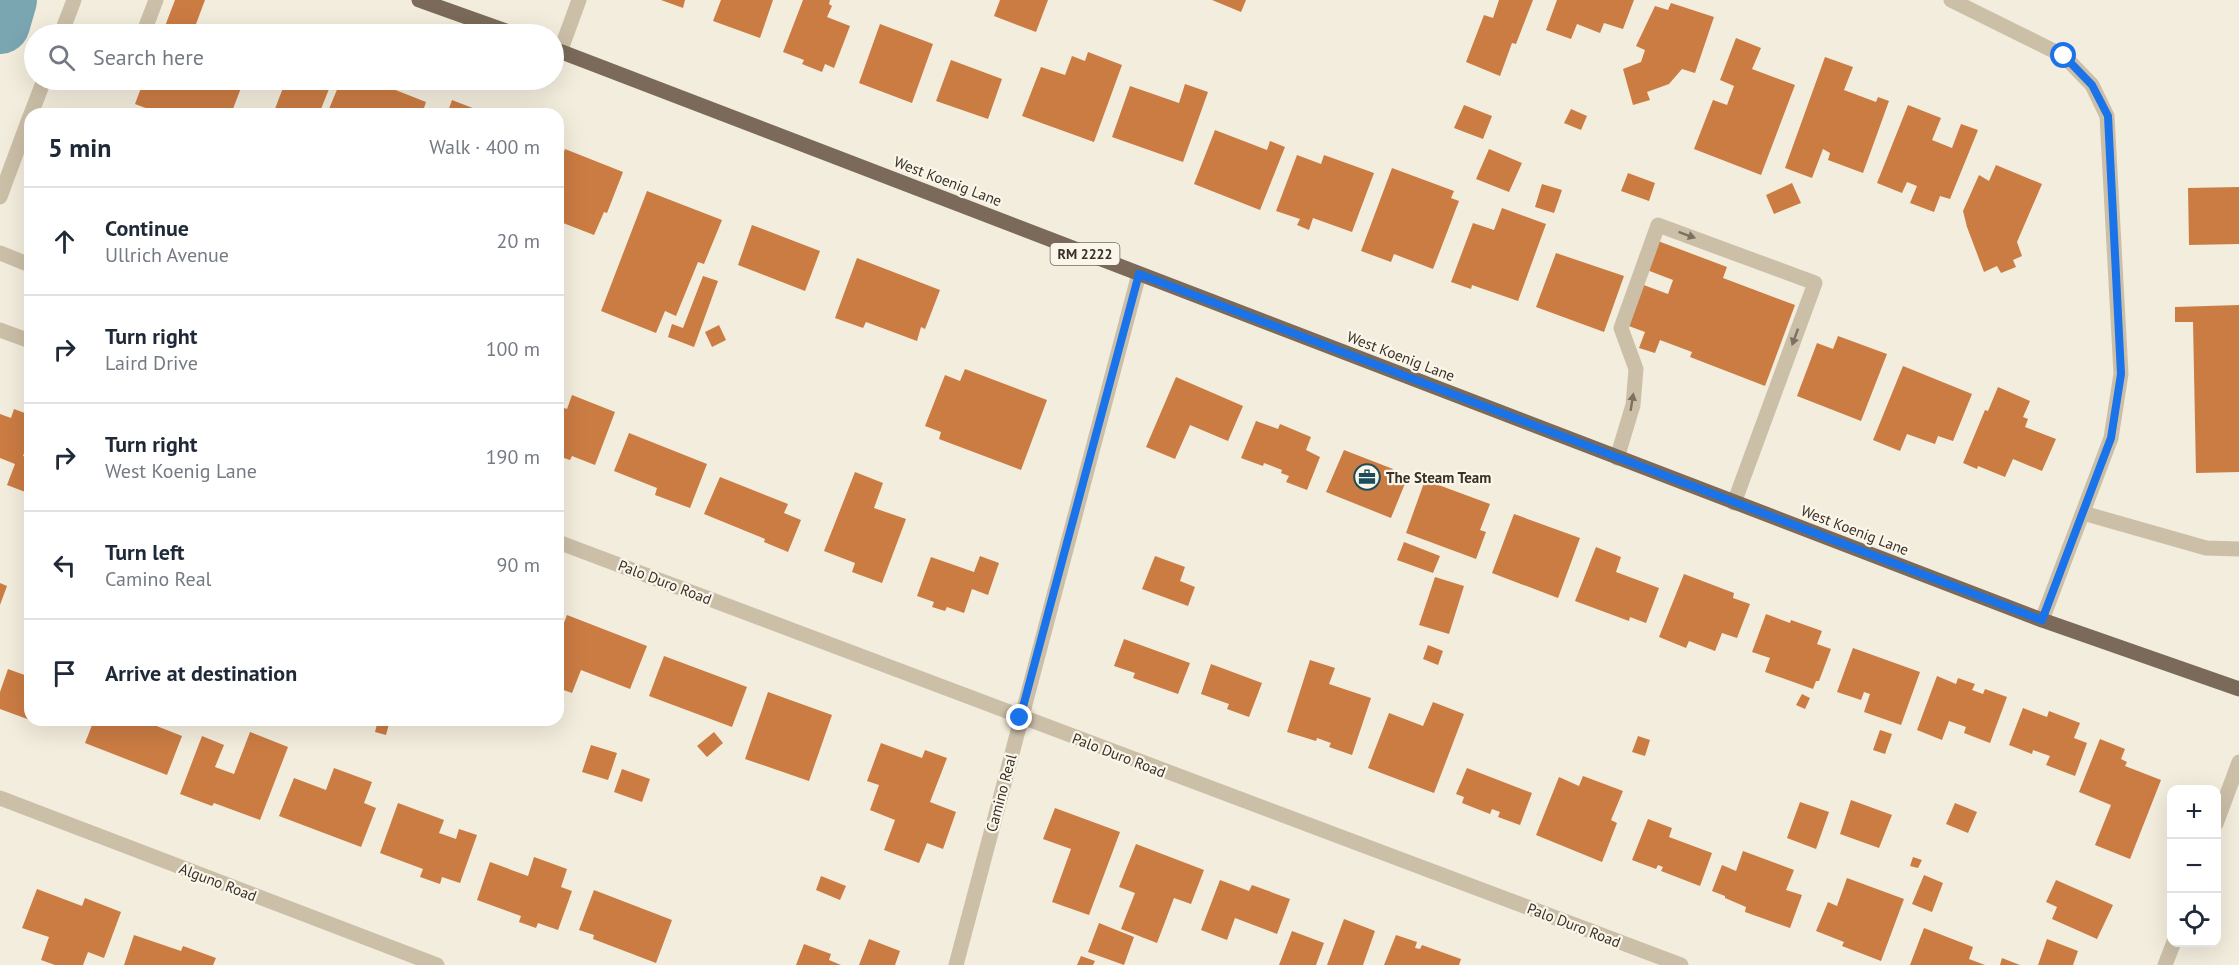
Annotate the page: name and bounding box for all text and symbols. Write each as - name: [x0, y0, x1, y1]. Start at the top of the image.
- search box: [24, 24, 564, 90]
- icon: search: [45, 41, 78, 74]
- route start: [2050, 42, 2076, 68]
- text: Search here: [93, 43, 204, 71]
- text: 5 min: [48, 131, 111, 164]
- text: Walk · 400 m: [429, 134, 540, 160]
- street label: West Koenig Lane: [891, 152, 1005, 210]
- text: Continue: [105, 214, 189, 242]
- icon: ahead: [48, 225, 81, 258]
- text: 20 m: [497, 228, 540, 254]
- one-way arrow: [1678, 231, 1696, 241]
- text: Ullrich Avenue: [105, 242, 229, 268]
- road number: RM 2222: [1050, 243, 1120, 265]
- text: Turn right: [105, 322, 197, 350]
- street label: West Koenig Lane: [1344, 327, 1458, 385]
- one-way arrow: [1789, 328, 1799, 346]
- icon: right: [48, 333, 81, 366]
- text: 100 m: [486, 336, 540, 362]
- text: Laird Drive: [105, 350, 198, 376]
- one-way arrow: [1628, 392, 1637, 411]
- text: Turn right: [105, 430, 197, 458]
- icon: right: [48, 441, 81, 474]
- text: 190 m: [486, 444, 540, 470]
- text: West Koenig Lane: [105, 458, 257, 484]
- office icon: The Steam Team: [1352, 462, 1382, 492]
- place label: The Steam Team: [1386, 468, 1491, 487]
- street label: West Koenig Lane: [1798, 501, 1912, 559]
- text: Turn left: [105, 538, 185, 566]
- icon: left: [48, 549, 81, 582]
- text: 90 m: [497, 552, 540, 578]
- street label: Palo Duro Road: [616, 555, 714, 609]
- text: Camino Real: [105, 566, 211, 592]
- icon: arrive: [48, 657, 81, 690]
- text: Arrive at destination: [105, 659, 297, 687]
- route end: [1006, 704, 1032, 730]
- street label: Palo Duro Road: [1070, 728, 1168, 782]
- street label: Camino Real: [981, 751, 1021, 834]
- map controls: [2167, 785, 2221, 947]
- button: +: [2167, 785, 2221, 839]
- button: −: [2167, 839, 2221, 893]
- street label: Alguno Road: [177, 859, 259, 905]
- button: locate: [2167, 893, 2221, 947]
- street label: Palo Duro Road: [1525, 898, 1623, 952]

